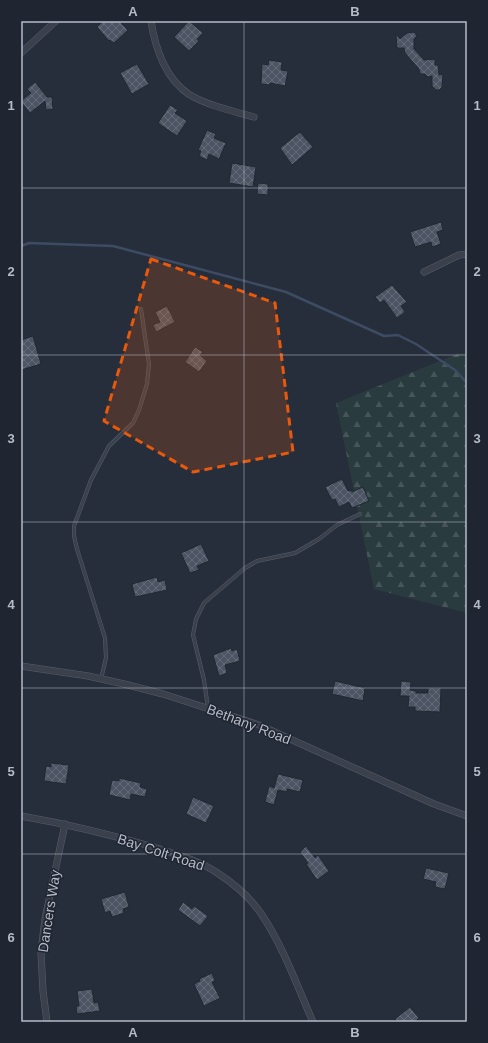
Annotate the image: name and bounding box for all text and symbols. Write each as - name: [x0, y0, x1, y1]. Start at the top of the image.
- text: A: [128, 4, 138, 19]
- text: B: [350, 4, 360, 19]
- text: 1: [7, 98, 15, 113]
- text: 1: [473, 98, 481, 113]
- text: 2: [7, 264, 15, 279]
- text: 2: [473, 264, 481, 279]
- text: 3: [7, 431, 15, 446]
- text: 3: [473, 431, 481, 446]
- text: 4: [7, 597, 15, 612]
- text: 4: [473, 597, 481, 612]
- street label: Bethany Road: [205, 701, 293, 747]
- text: 5: [7, 764, 15, 779]
- text: 5: [473, 764, 481, 779]
- street label: Bay Colt Road: [116, 830, 206, 874]
- street label: Dancers Way: [35, 869, 63, 953]
- text: 6: [7, 930, 15, 945]
- text: 6: [473, 930, 481, 945]
- text: A: [128, 1025, 138, 1040]
- text: B: [350, 1025, 360, 1040]

